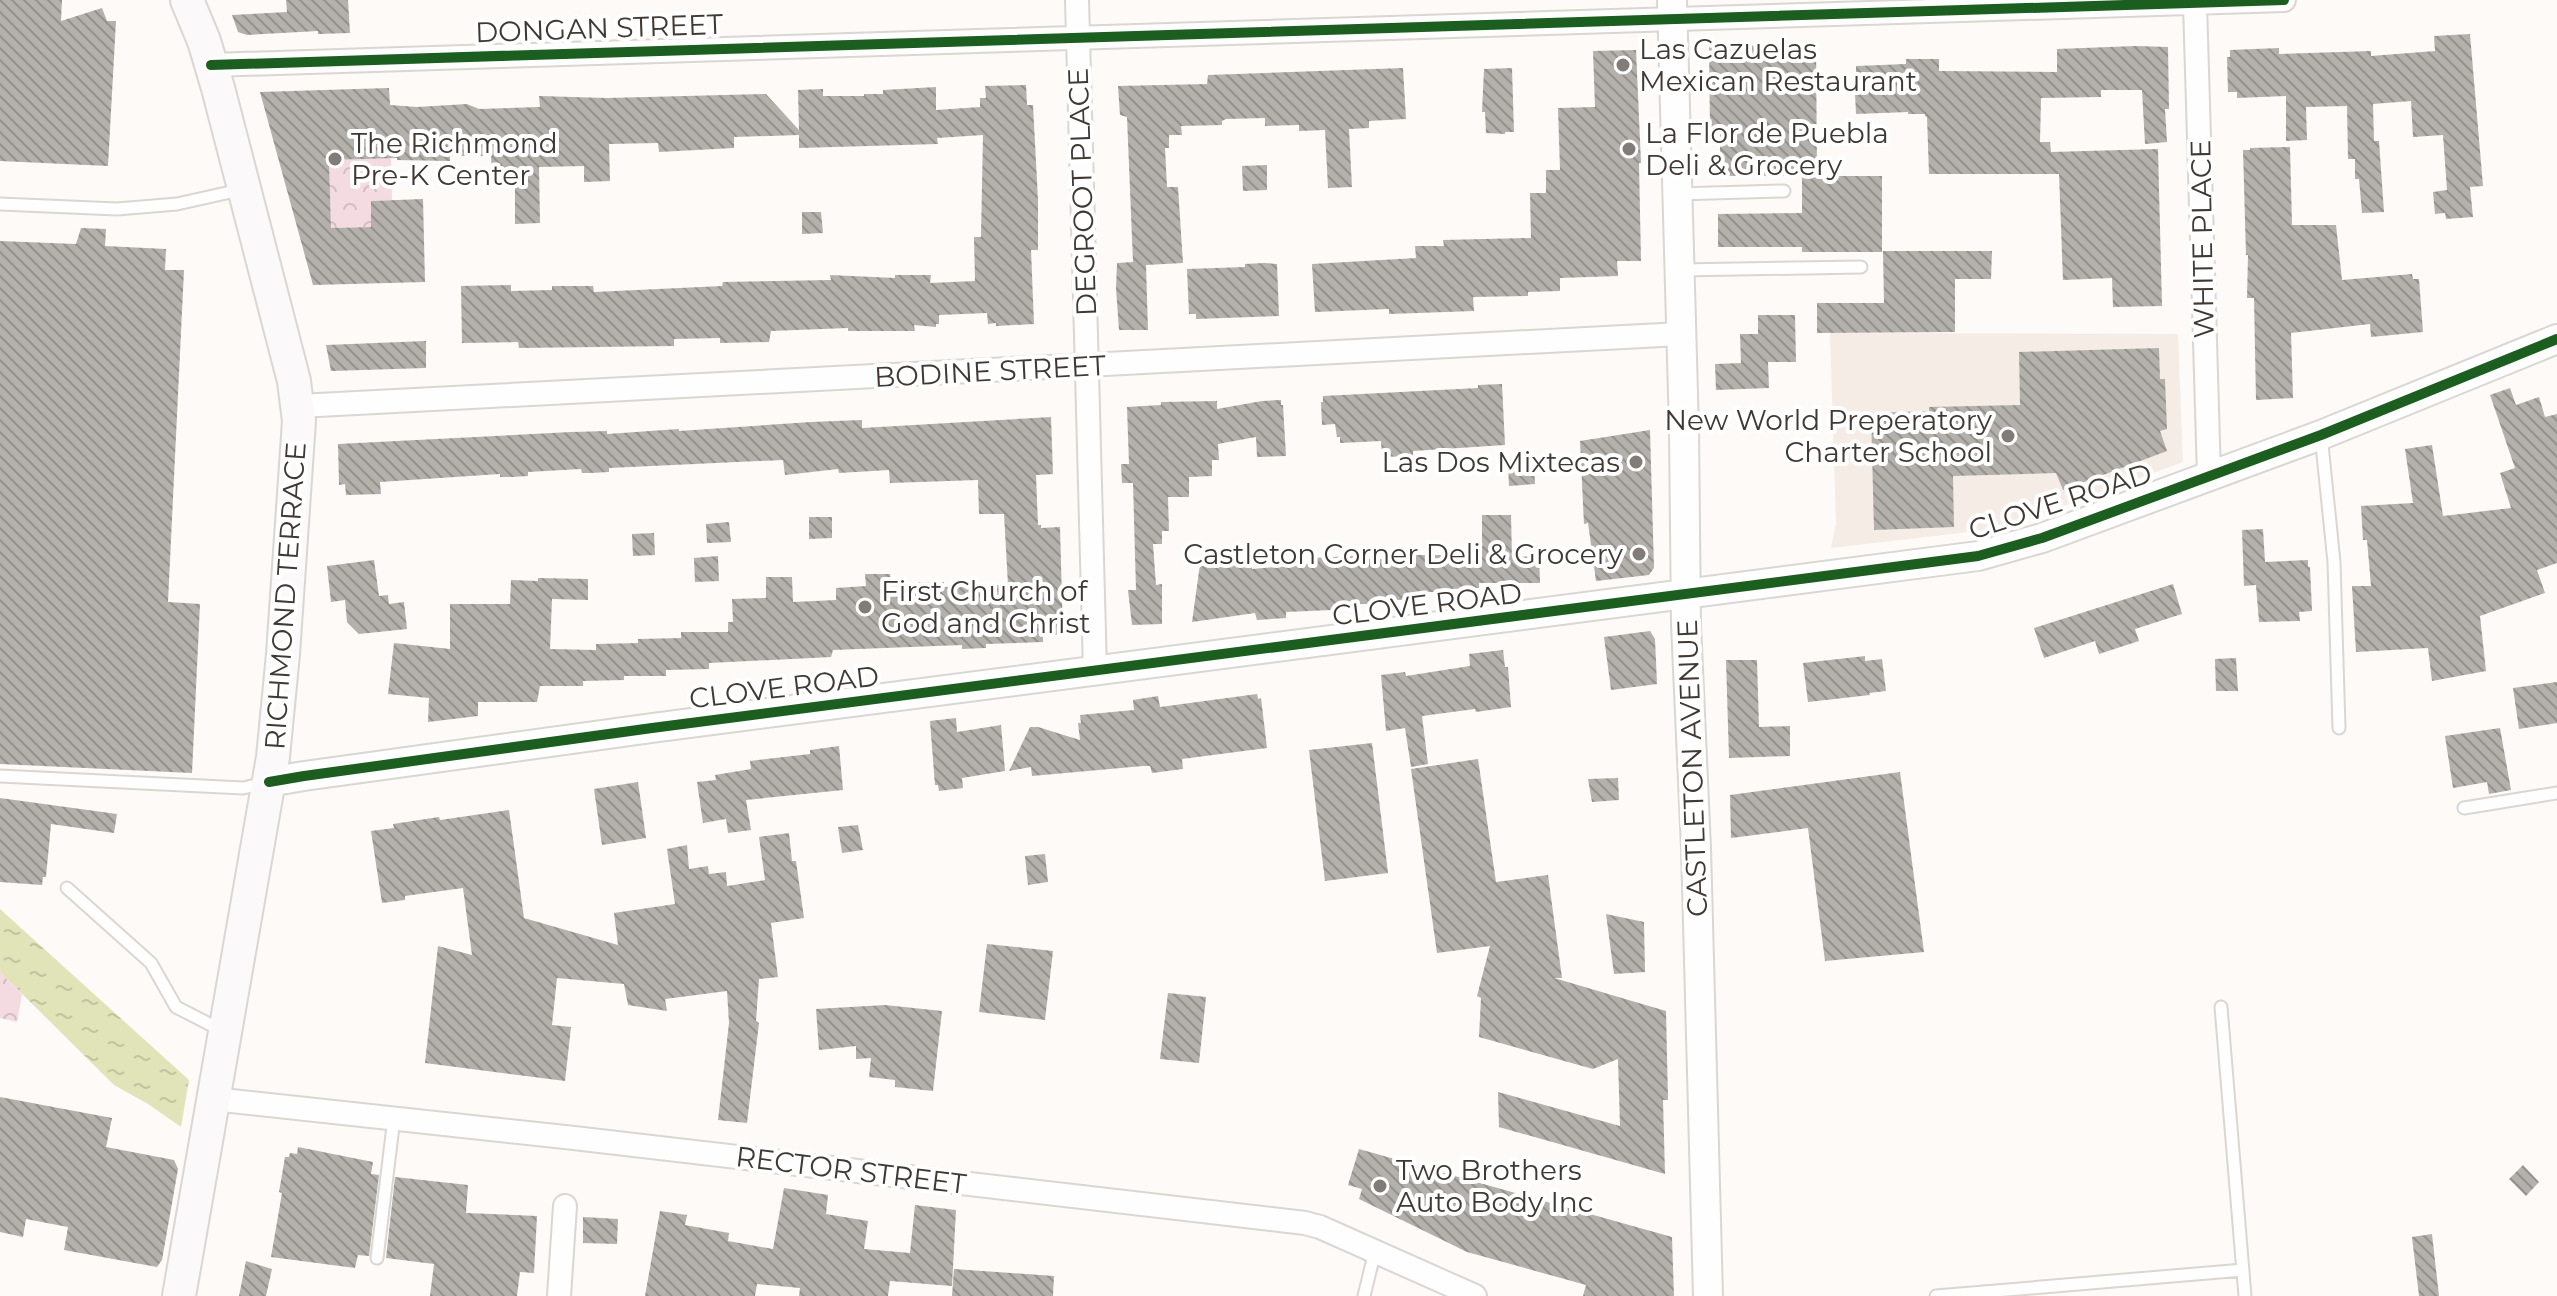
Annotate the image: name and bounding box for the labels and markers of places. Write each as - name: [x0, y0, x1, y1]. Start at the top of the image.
- place label: Las Cazuelas Mexican Restaurant: [1639, 32, 1917, 98]
- marker: Las Cazuelas Mexican Restaurant: [1614, 56, 1632, 74]
- place label: La Flor de Puebla Deli & Grocery: [1645, 116, 1889, 182]
- place label: The Richmond Pre-K Center: [351, 126, 558, 192]
- marker: La Flor de Puebla Deli & Grocery: [1620, 140, 1638, 158]
- marker: The Richmond Pre-K Center: [326, 150, 344, 168]
- place label: New World Preperatory Charter School: [1664, 403, 1993, 469]
- marker: New World Preperatory Charter School: [1999, 427, 2017, 445]
- place label: Las Dos Mixtecas: [1381, 445, 1620, 479]
- marker: Las Dos Mixtecas: [1627, 453, 1645, 471]
- place label: Castleton Corner Deli & Grocery: [1183, 537, 1624, 571]
- marker: Castleton Corner Deli & Grocery: [1630, 545, 1648, 563]
- place label: First Church of God and Christ: [881, 574, 1091, 640]
- marker: First Church of God and Christ: [856, 598, 874, 616]
- place label: Two Brothers Auto Body Inc: [1396, 1153, 1594, 1219]
- marker: Two Brothers Auto Body Inc: [1371, 1177, 1389, 1195]

